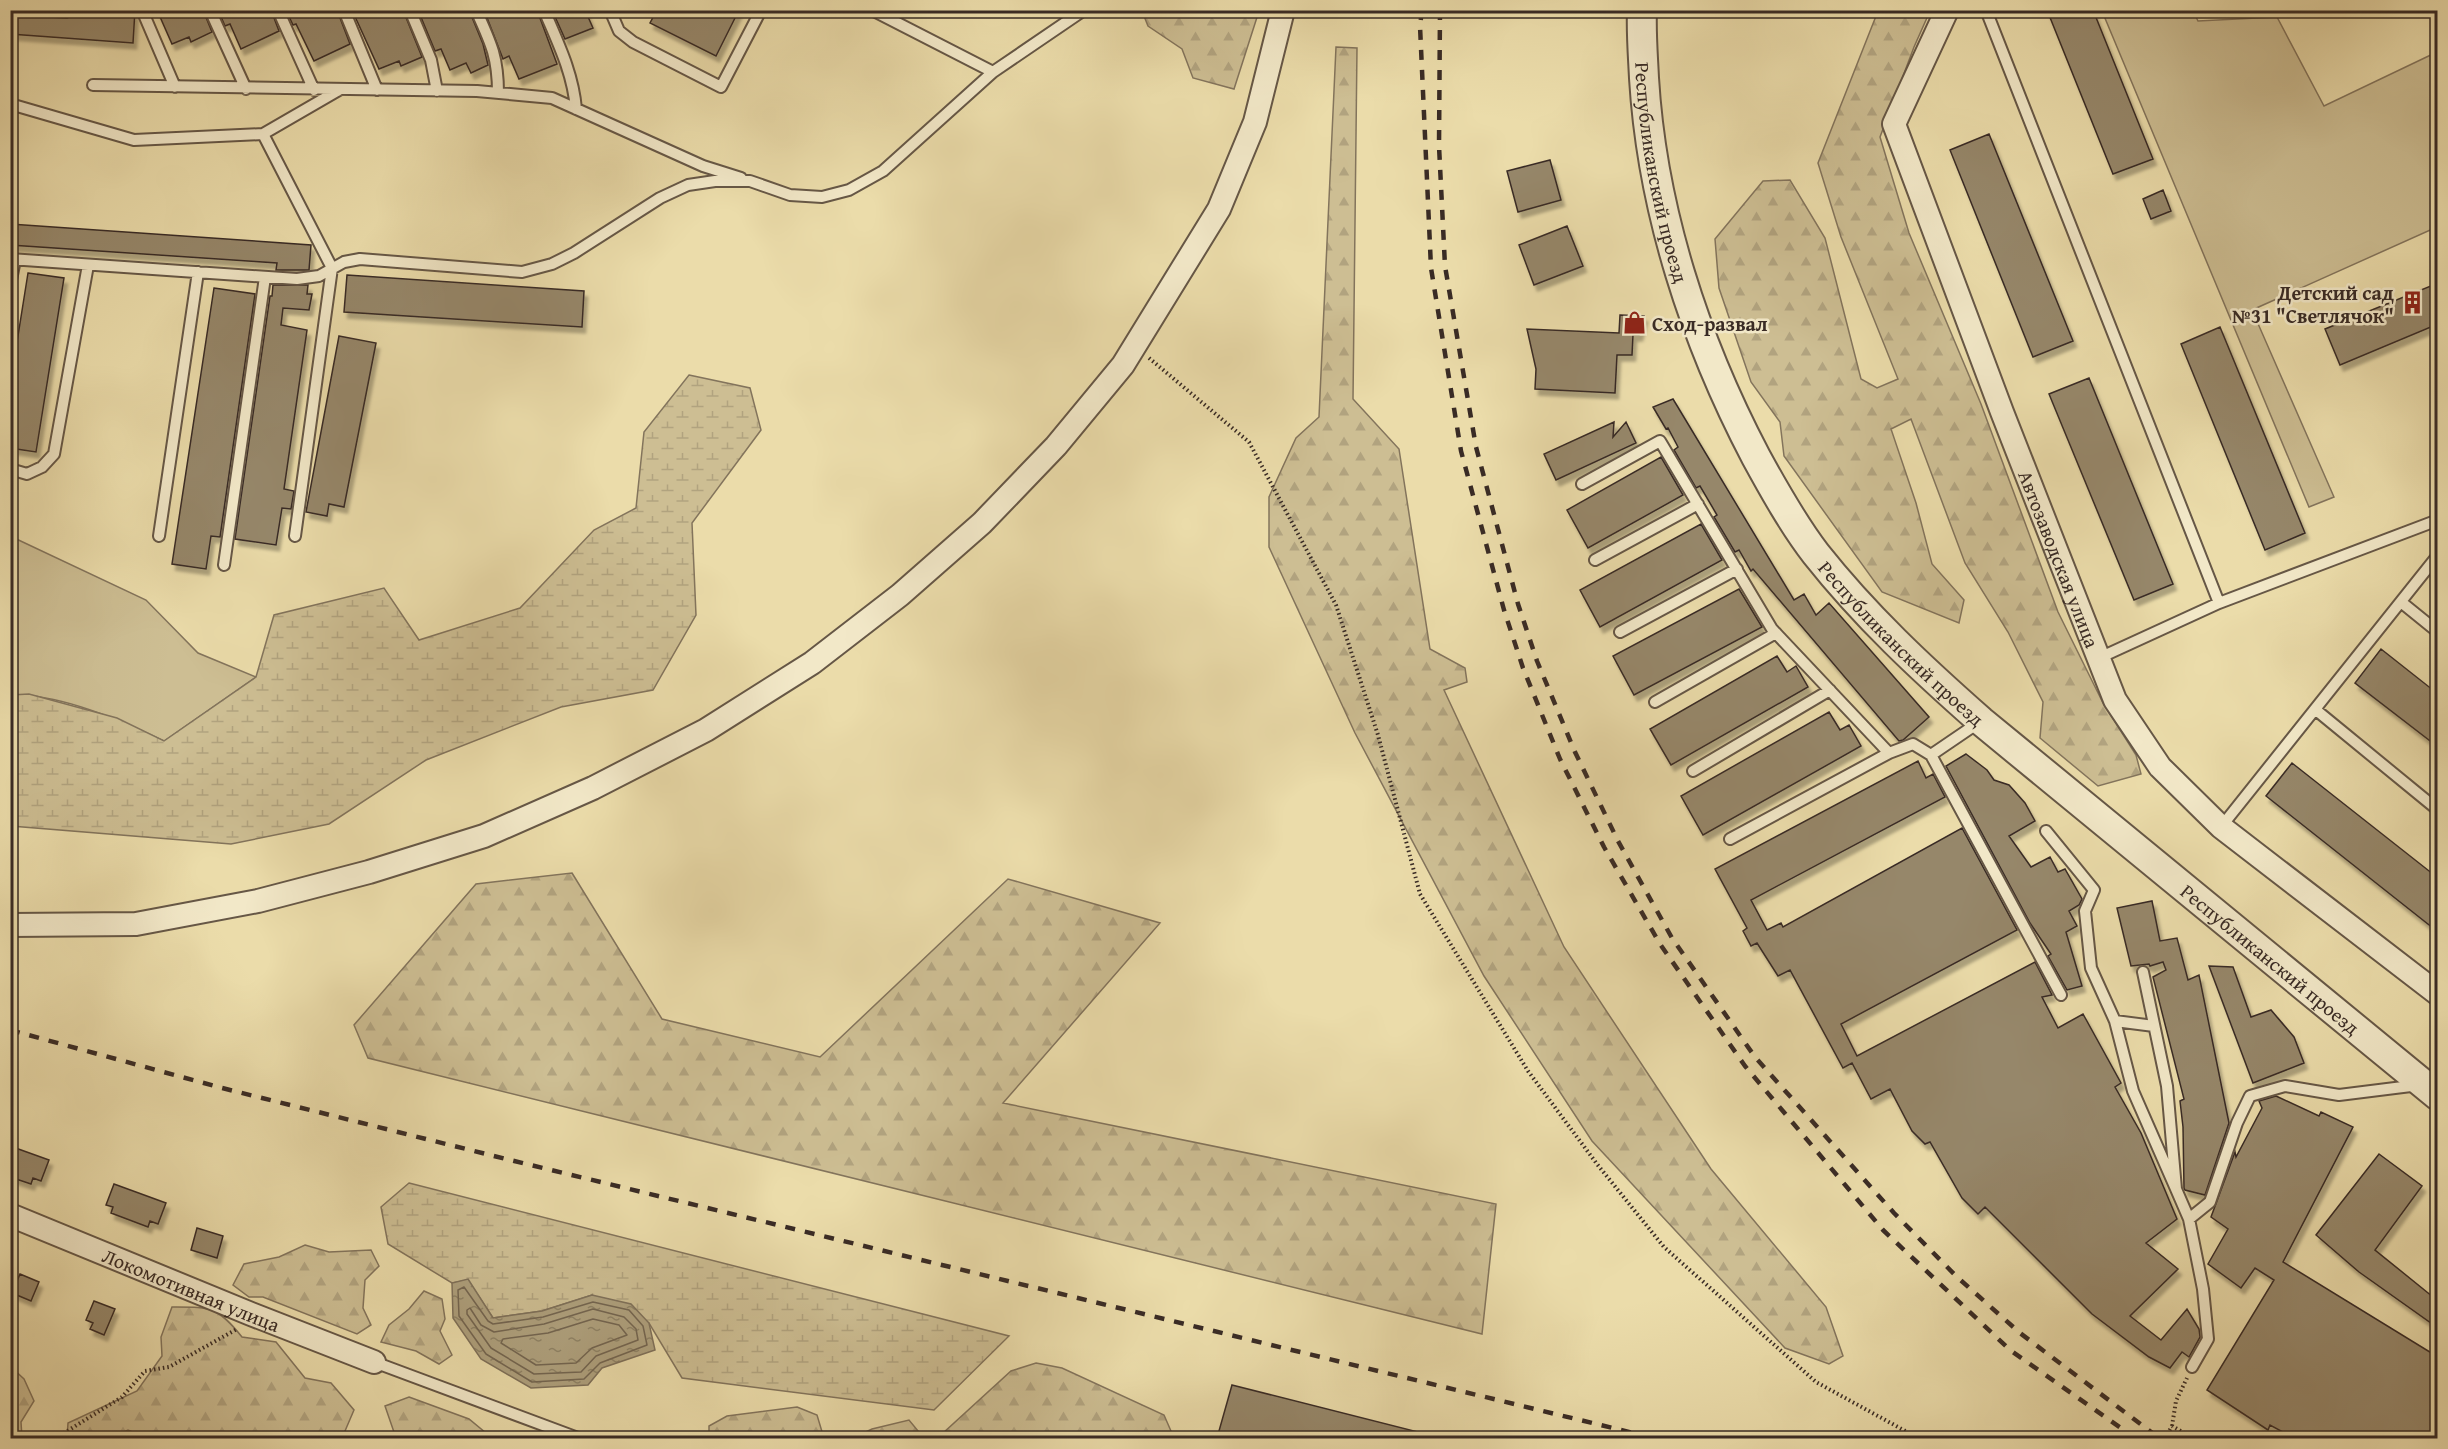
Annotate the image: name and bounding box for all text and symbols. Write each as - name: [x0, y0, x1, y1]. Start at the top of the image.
- street label: Республиканский проезд: [1629, 61, 1697, 286]
- place label: Детский сад №31 "Светлячок": [2231, 278, 2394, 330]
- building icon: Детский сад №31 "Светлячок": [2399, 290, 2425, 316]
- place label: Сход-развал: [1652, 309, 1768, 338]
- shop icon: Сход-развал: [1621, 310, 1647, 336]
- street label: Автозаводская улица: [2012, 466, 2108, 652]
- street label: Республиканский проезд: [1812, 554, 1991, 732]
- street label: Республиканский проезд: [2175, 876, 2367, 1041]
- street label: Локомотивная улица: [98, 1240, 285, 1339]

